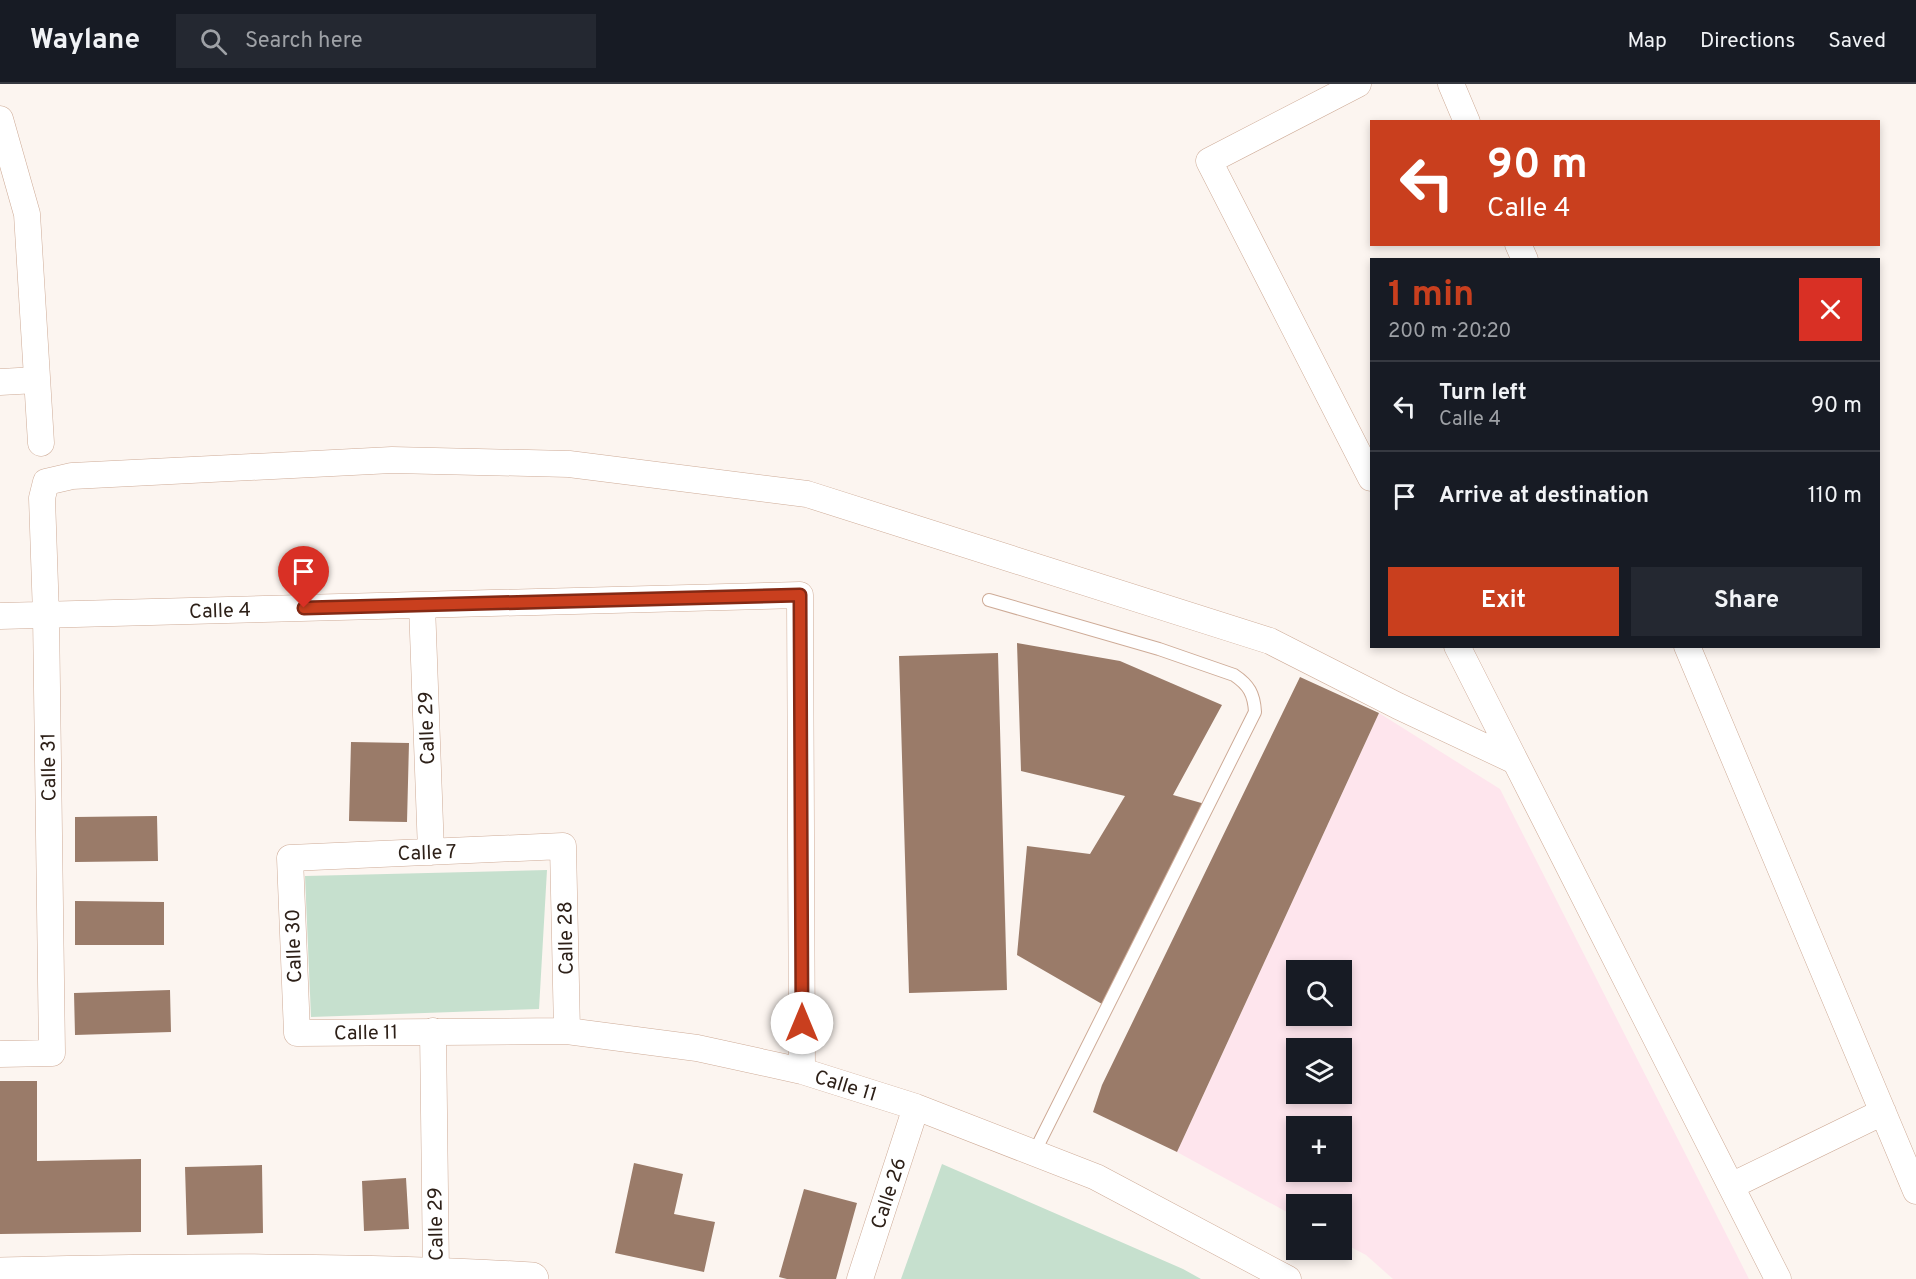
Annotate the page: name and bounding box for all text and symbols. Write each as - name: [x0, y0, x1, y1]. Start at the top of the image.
- search box: [176, 14, 596, 68]
- text: Waylane: [30, 23, 140, 59]
- icon: search: [197, 25, 230, 58]
- text: Search here: [245, 28, 363, 55]
- text: Map: [1627, 28, 1667, 55]
- text: Directions: [1700, 28, 1795, 55]
- text: Saved: [1828, 28, 1886, 55]
- text: 90 m: [1487, 140, 1588, 193]
- icon: left: [1388, 144, 1466, 222]
- text: Calle 4: [1487, 192, 1570, 226]
- text: 1 min: [1388, 273, 1474, 319]
- button: close: [1799, 278, 1862, 341]
- text: 200 m · 20:20: [1388, 319, 1511, 345]
- text: Turn left: [1439, 380, 1527, 407]
- icon: left: [1388, 390, 1421, 423]
- text: 90 m: [1811, 393, 1862, 420]
- text: Calle 4: [1439, 407, 1501, 433]
- icon: arrive: [1388, 480, 1421, 513]
- text: Arrive at destination: [1439, 483, 1649, 510]
- text: 110 m: [1808, 483, 1862, 510]
- pin: [278, 546, 329, 608]
- icon: arrive: [287, 555, 320, 588]
- button: Exit: [1388, 567, 1619, 636]
- button: Share: [1631, 567, 1862, 636]
- street label: Calle 4: [189, 598, 251, 626]
- street label: Calle 29: [414, 691, 442, 765]
- street label: Calle 31: [36, 732, 64, 802]
- street label: Calle 7: [397, 840, 457, 868]
- street label: Calle 28: [553, 901, 581, 975]
- street label: Calle 30: [281, 908, 309, 983]
- map controls: [1286, 960, 1352, 1260]
- button: search: [1286, 960, 1352, 1026]
- position arrow: [770, 991, 834, 1055]
- street label: Calle 11: [334, 1020, 398, 1048]
- button: layers: [1286, 1038, 1352, 1104]
- street label: Calle 11: [811, 1065, 880, 1109]
- button: +: [1286, 1116, 1352, 1182]
- street label: Calle 26: [866, 1155, 914, 1233]
- street label: Calle 29: [423, 1187, 451, 1261]
- button: −: [1286, 1194, 1352, 1260]

